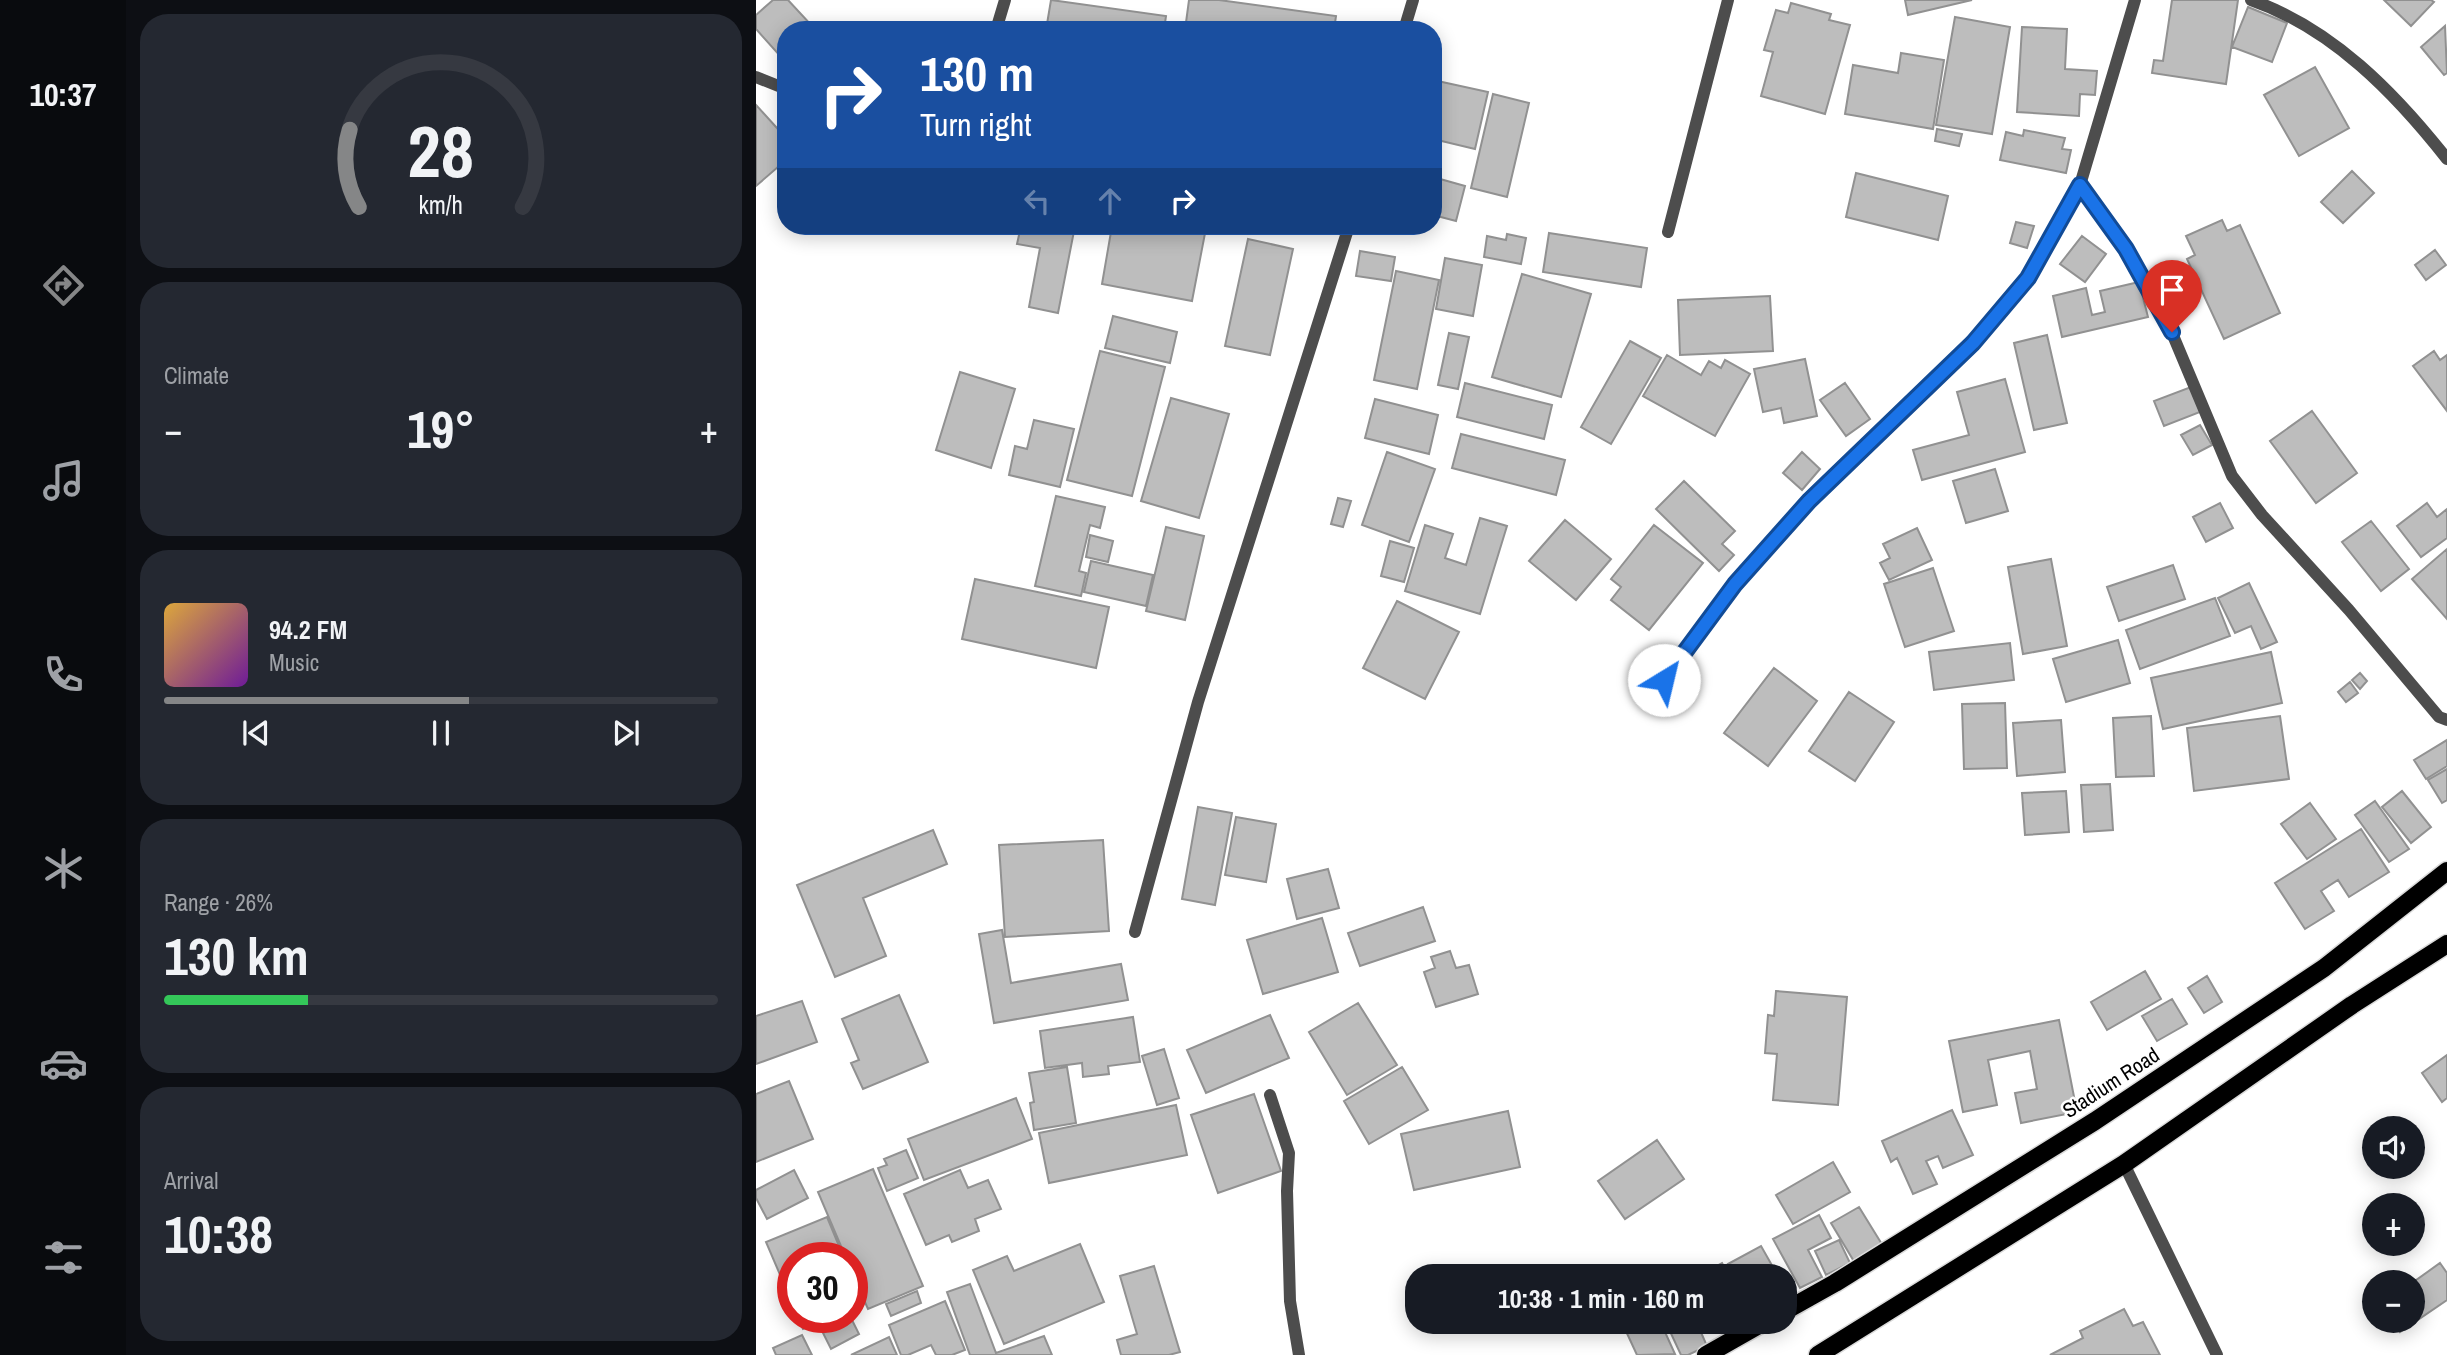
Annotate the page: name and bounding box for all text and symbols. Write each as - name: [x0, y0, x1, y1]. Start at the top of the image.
- text: 130 m: [920, 40, 1034, 106]
- icon: right: [805, 49, 896, 140]
- text: 10:37: [29, 73, 97, 116]
- text: 28: [408, 102, 474, 200]
- text: Turn right: [920, 103, 1032, 146]
- icon: left: [1018, 182, 1056, 220]
- icon: ahead: [1091, 182, 1129, 220]
- icon: right: [1164, 182, 1202, 220]
- text: km/h: [419, 188, 463, 222]
- pin: [2142, 260, 2202, 332]
- icon: directions: [39, 261, 88, 310]
- icon: arrive: [2153, 271, 2191, 309]
- text: Climate: [164, 360, 229, 391]
- text: 19°: [407, 394, 475, 464]
- text: −: [164, 404, 182, 455]
- text: +: [700, 404, 718, 455]
- icon: music: [39, 456, 88, 505]
- text: 94.2 FM: [269, 612, 347, 647]
- position arrow: [1627, 643, 1701, 717]
- text: Music: [269, 647, 319, 678]
- icon: phone: [39, 650, 88, 699]
- icon: previous: [237, 714, 275, 752]
- icon: pause: [422, 714, 460, 752]
- icon: next: [607, 714, 645, 752]
- icon: climate: [39, 844, 88, 893]
- text: Range · 26%: [164, 887, 273, 918]
- text: 130 km: [164, 921, 309, 991]
- icon: car: [39, 1039, 88, 1088]
- street label: Stadium Road: [2057, 1040, 2165, 1125]
- map controls: [2362, 1116, 2425, 1333]
- button: sound: [2362, 1116, 2425, 1179]
- text: Arrival: [164, 1165, 219, 1196]
- button: +: [2362, 1193, 2425, 1256]
- text: 10:38: [164, 1199, 273, 1269]
- icon: filters: [39, 1233, 88, 1282]
- speed limit sign: 30: [777, 1242, 868, 1333]
- button: −: [2362, 1270, 2425, 1333]
- text: 10:38 · 1 min · 160 m: [1498, 1281, 1704, 1316]

